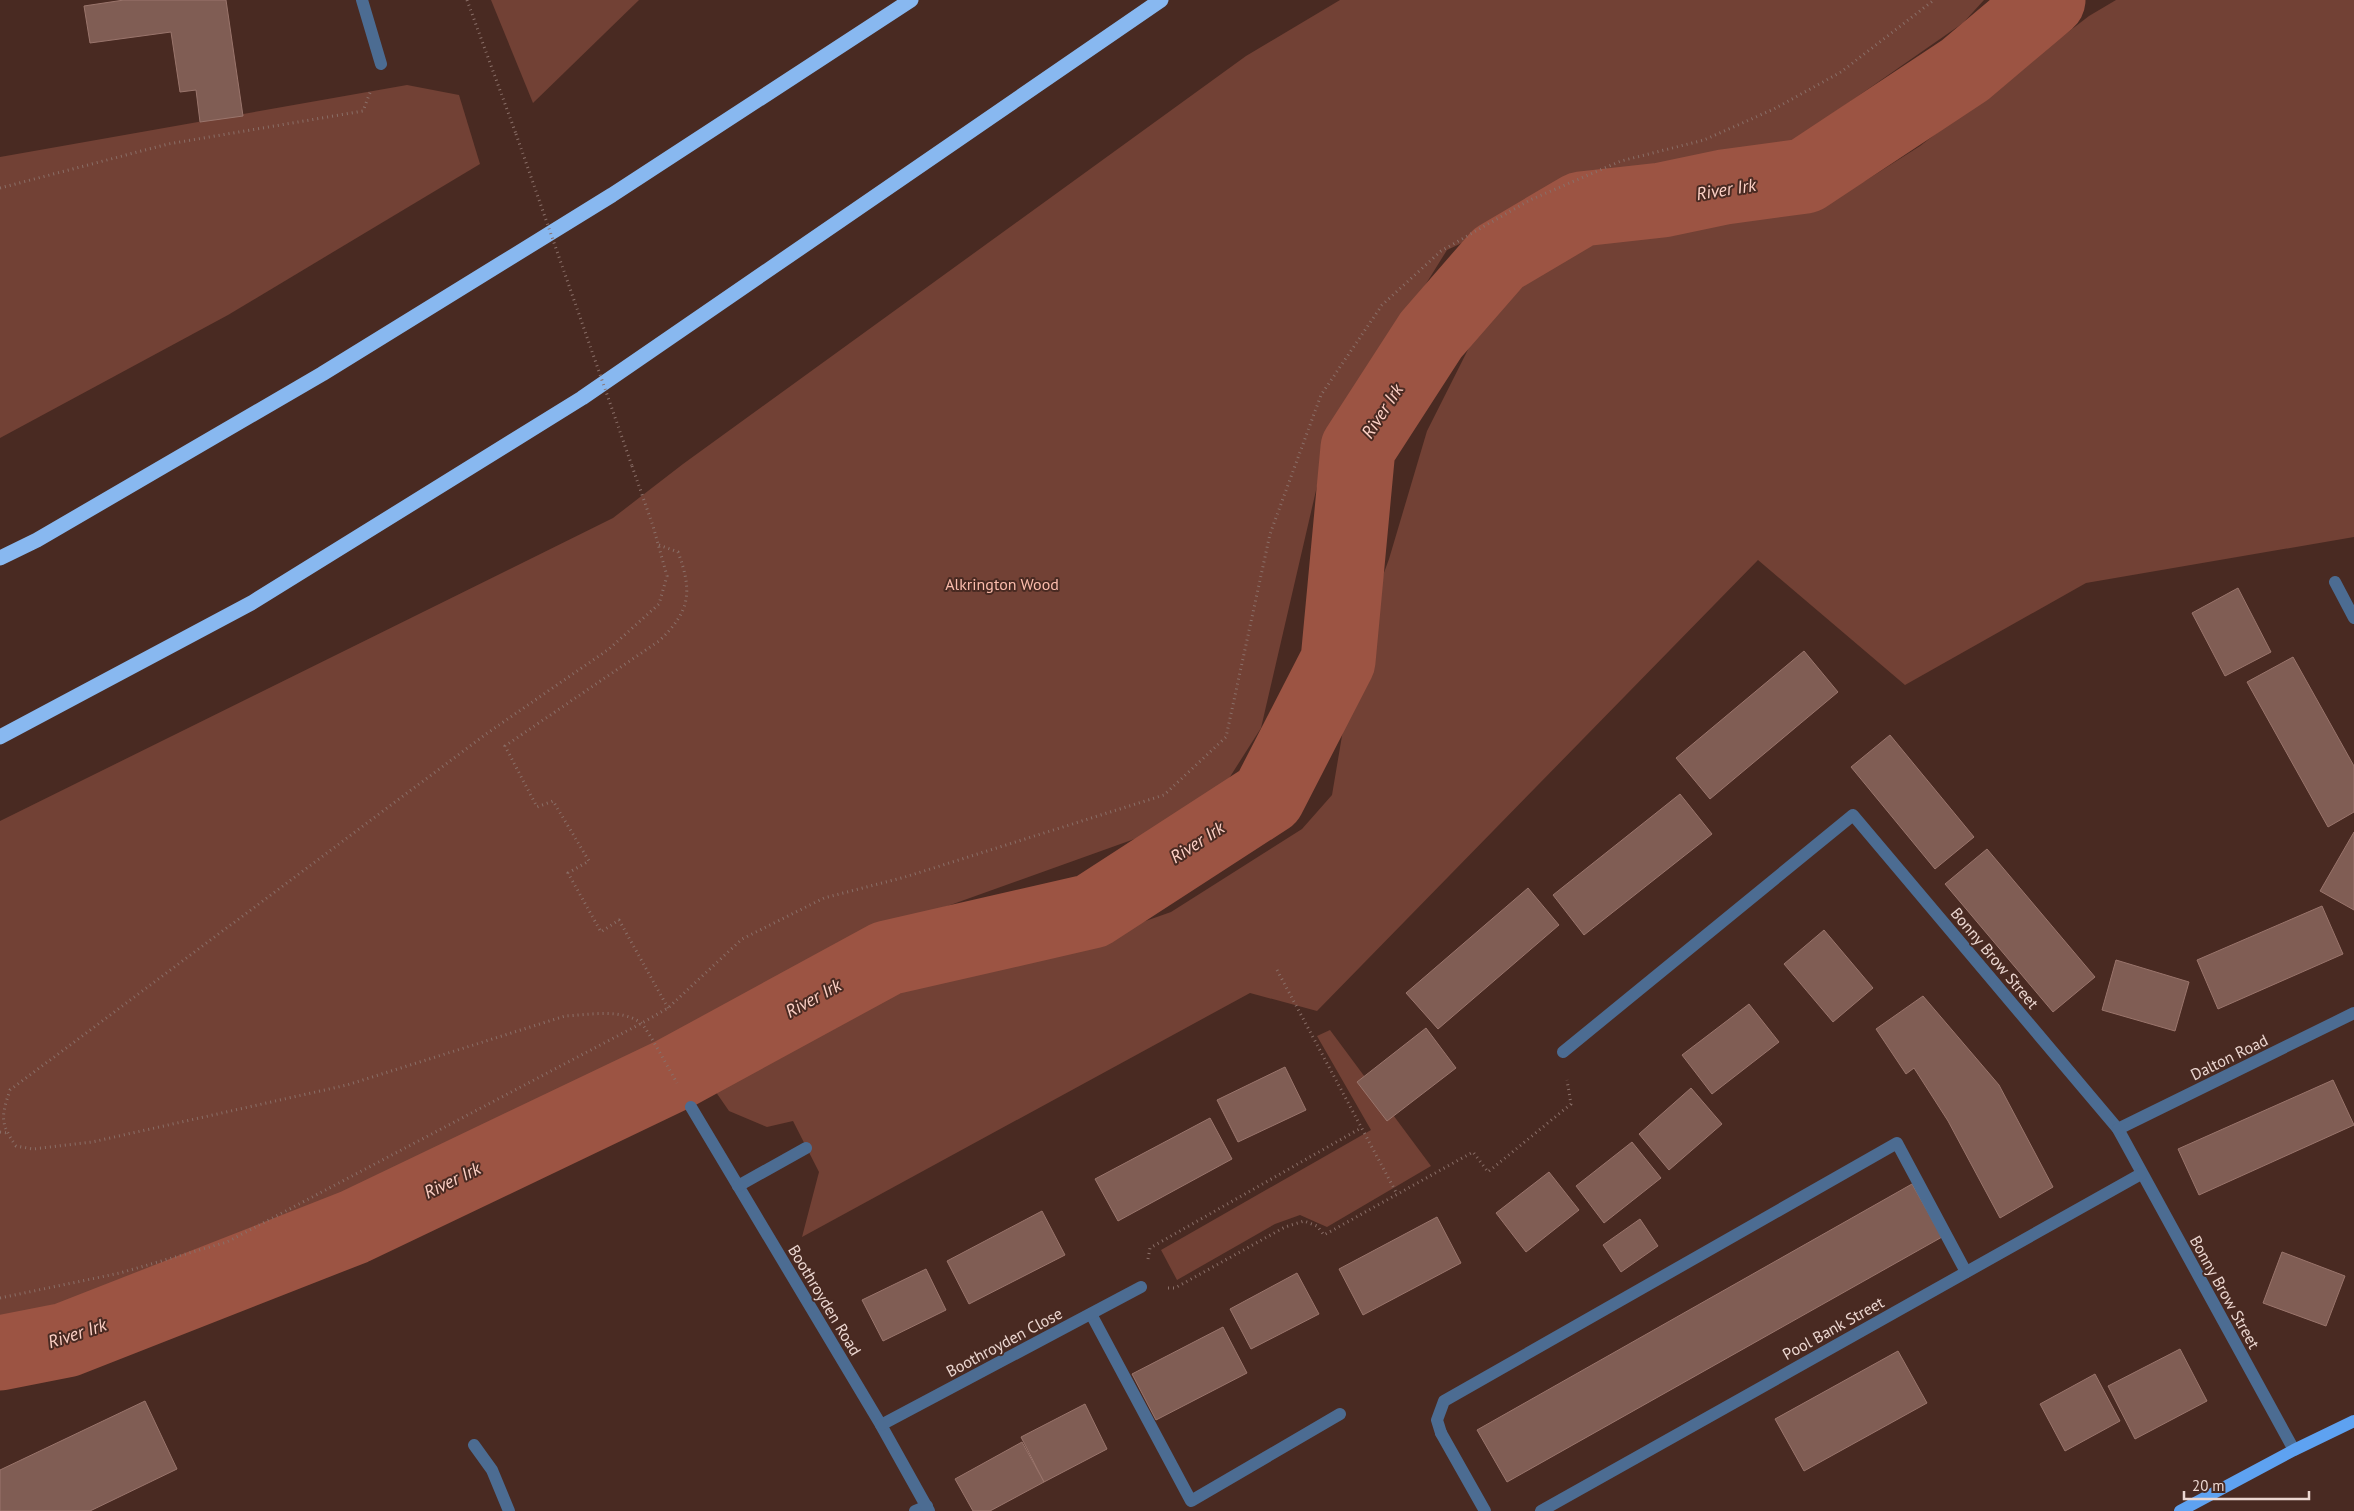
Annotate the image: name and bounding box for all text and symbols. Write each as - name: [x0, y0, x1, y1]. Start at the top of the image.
- water label: River Irk: [1694, 173, 1758, 205]
- water label: River Irk: [1356, 379, 1409, 443]
- park label: Alkrington Wood: [945, 574, 1059, 594]
- water label: River Irk: [1165, 815, 1229, 868]
- street label: Bonny Brow Street: [1947, 903, 2044, 1013]
- water label: River Irk: [781, 973, 846, 1023]
- street label: Dalton Road: [2187, 1030, 2271, 1084]
- water label: River Irk: [420, 1156, 485, 1204]
- street label: Bonny Brow Street: [2186, 1232, 2265, 1353]
- street label: Boothroyden Road: [784, 1241, 866, 1359]
- street label: Pool Bank Street: [1779, 1292, 1888, 1364]
- street label: Boothroyden Close: [942, 1303, 1066, 1381]
- water label: River Irk: [45, 1312, 110, 1353]
- scale bar: [2184, 1468, 2309, 1500]
- text: 20 m: [2192, 1476, 2225, 1495]

